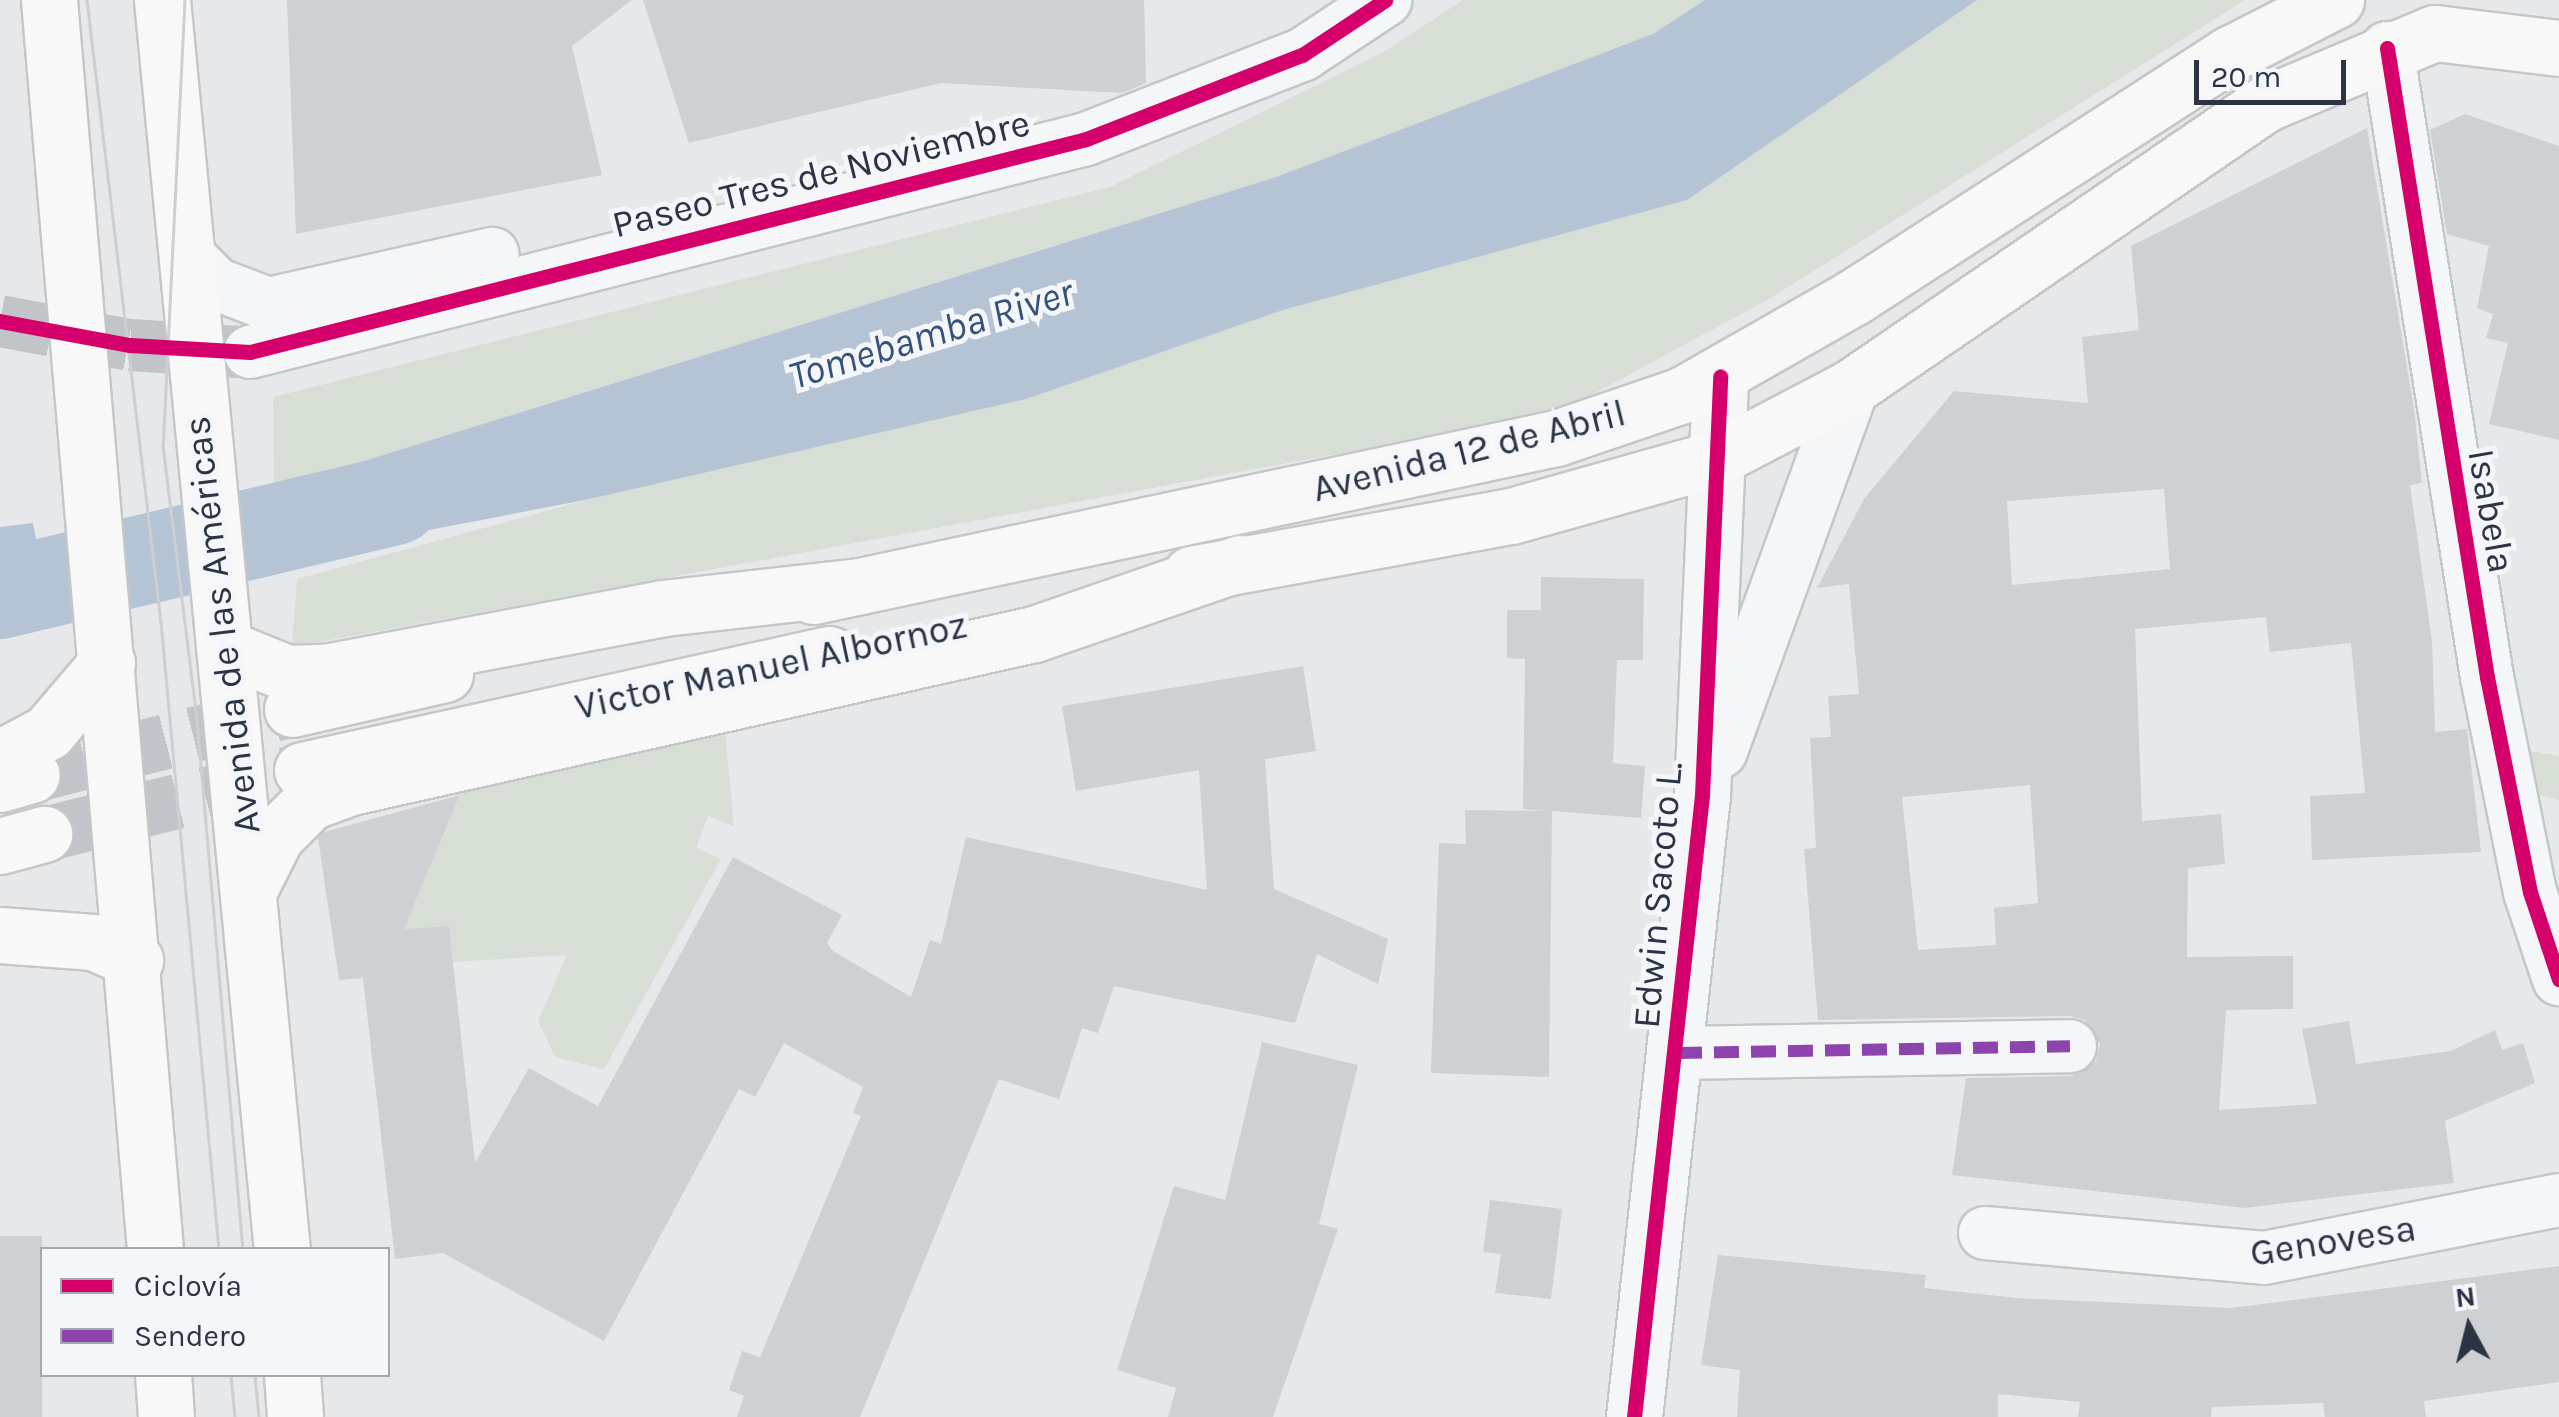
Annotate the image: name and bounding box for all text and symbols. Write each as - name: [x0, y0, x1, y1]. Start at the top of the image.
- scale bar: [2199, 40, 2352, 102]
- text: 20 m: [2211, 59, 2281, 95]
- street label: Paseo Tres de Noviembre: [607, 100, 1035, 248]
- water label: Tomebamba River: [783, 268, 1079, 400]
- street label: Avenida 12 de Abril: [1308, 390, 1630, 512]
- street label: Avenida de las Américas: [174, 414, 270, 836]
- street label: Isabela: [2458, 445, 2524, 577]
- street label: Victor Manuel Albornoz: [571, 602, 971, 730]
- street label: Edwin Sacoto L.: [1624, 760, 1692, 1030]
- street label: Genovesa: [2247, 1205, 2419, 1277]
- legend: [40, 1247, 390, 1377]
- text: Ciclovía: [134, 1268, 242, 1304]
- north arrow: [2419, 1277, 2519, 1377]
- text: N: [2453, 1279, 2477, 1314]
- text: Sendero: [134, 1318, 246, 1354]

